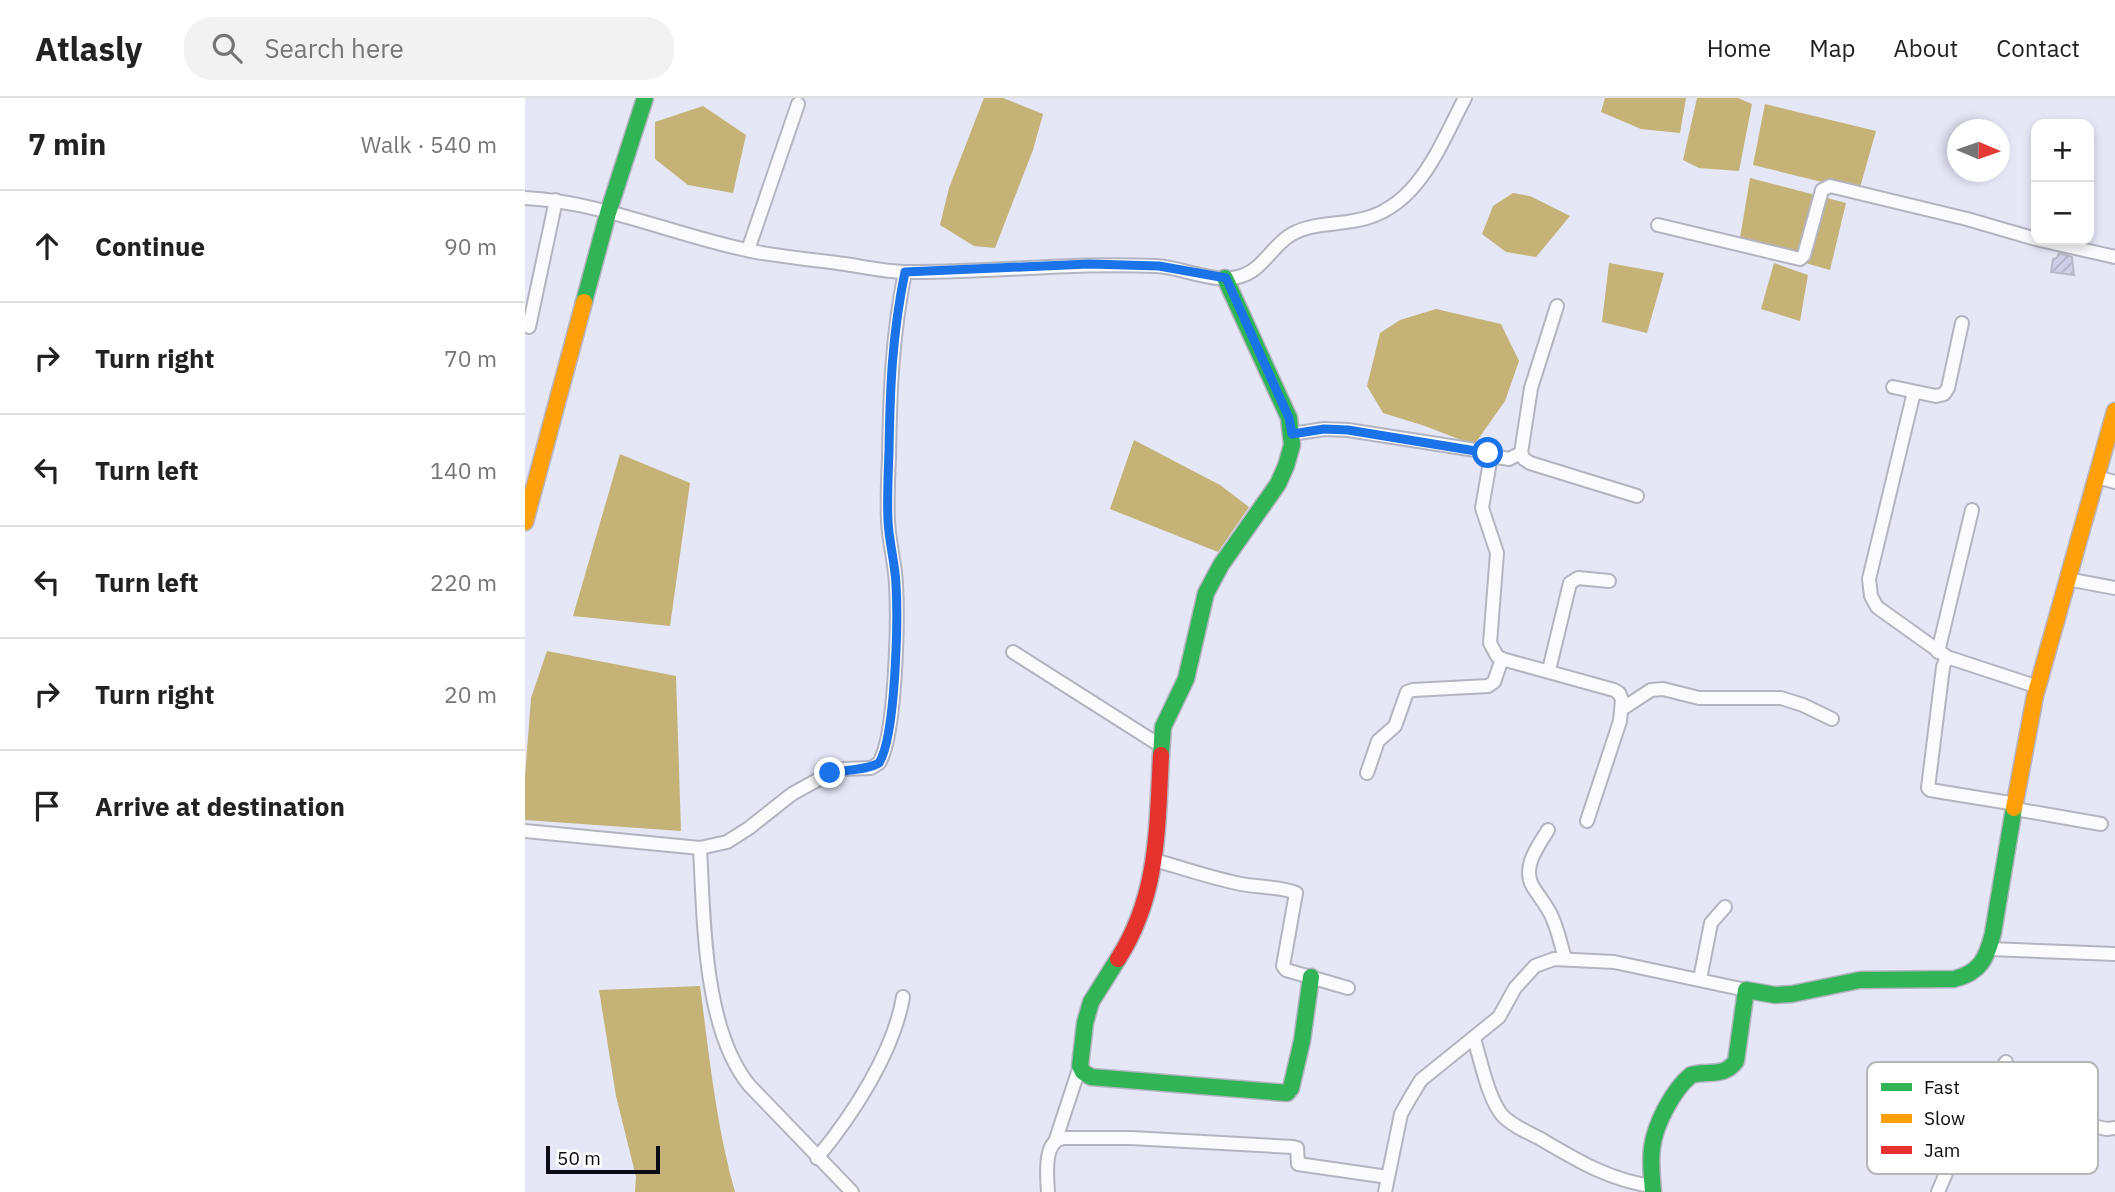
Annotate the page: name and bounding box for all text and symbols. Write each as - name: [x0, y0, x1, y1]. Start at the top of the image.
- search box: [184, 17, 674, 80]
- text: Atlasly: [35, 27, 142, 70]
- icon: search: [208, 29, 246, 67]
- text: Search here: [264, 31, 404, 65]
- text: Home: [1707, 32, 1771, 64]
- text: Map: [1809, 32, 1855, 64]
- text: About: [1893, 32, 1958, 64]
- text: Contact: [1996, 32, 2080, 64]
- north arrow: [1947, 119, 2010, 182]
- map controls: [2031, 119, 2094, 245]
- button: +: [2031, 119, 2094, 182]
- text: 7 min: [28, 124, 106, 163]
- text: Walk · 540 m: [361, 129, 497, 159]
- button: −: [2031, 182, 2094, 245]
- icon: ahead: [28, 227, 66, 265]
- text: Continue: [95, 229, 205, 263]
- text: 90 m: [444, 231, 497, 261]
- icon: right: [28, 339, 66, 377]
- text: Turn right: [95, 341, 214, 375]
- text: 70 m: [444, 343, 497, 373]
- route start: [1472, 437, 1503, 468]
- icon: left: [28, 451, 66, 489]
- text: Turn left: [95, 453, 198, 487]
- text: 140 m: [430, 455, 497, 485]
- icon: left: [28, 563, 66, 601]
- text: Turn left: [95, 565, 198, 599]
- text: 220 m: [430, 567, 497, 597]
- icon: right: [28, 675, 66, 713]
- text: Turn right: [95, 677, 214, 711]
- text: 20 m: [444, 679, 497, 709]
- route end: [814, 757, 845, 788]
- icon: arrive: [28, 787, 66, 825]
- text: Arrive at destination: [95, 789, 345, 823]
- legend: [1867, 1062, 2098, 1174]
- text: Fast: [1924, 1075, 1960, 1099]
- text: Slow: [1924, 1106, 1965, 1130]
- text: Jam: [1924, 1138, 1960, 1162]
- scale bar: [546, 1143, 660, 1175]
- text: 50 m: [557, 1146, 601, 1170]

